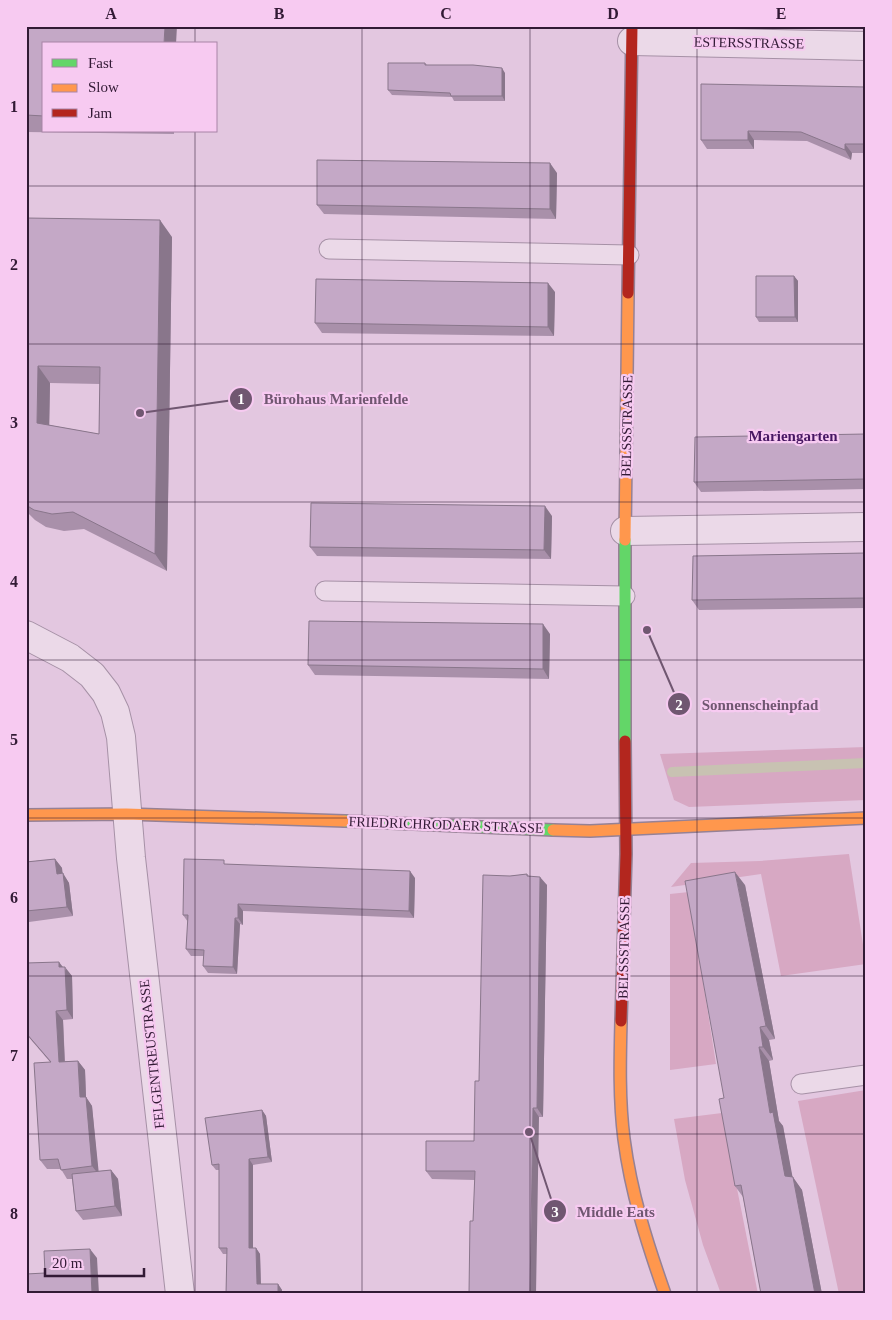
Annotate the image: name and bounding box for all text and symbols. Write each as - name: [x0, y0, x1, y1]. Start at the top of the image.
- text: A: [105, 5, 117, 22]
- text: B: [274, 5, 285, 22]
- text: C: [440, 5, 452, 22]
- text: D: [607, 5, 619, 22]
- text: E: [776, 5, 786, 22]
- street label: ESTERSSTRASSE: [694, 35, 804, 51]
- legend: [42, 42, 218, 132]
- text: Fast: [88, 55, 114, 71]
- text: Slow: [88, 79, 119, 95]
- text: 1: [10, 98, 18, 115]
- text: Jam: [88, 105, 112, 121]
- text: 2: [10, 256, 18, 273]
- street label: BELSSSTRASSE: [619, 375, 635, 477]
- callout: Bürohaus Marienfelde: [229, 384, 418, 414]
- text: 1: [237, 391, 245, 407]
- text: Bürohaus Marienfelde: [264, 391, 408, 407]
- text: 3: [10, 414, 18, 431]
- district label: Mariengarten: [748, 428, 838, 444]
- text: 4: [10, 573, 18, 590]
- callout: Sonnenscheinpfad: [667, 689, 829, 719]
- text: 2: [675, 697, 683, 713]
- text: Sonnenscheinpfad: [702, 697, 819, 713]
- text: 5: [10, 731, 18, 748]
- street label: FRIEDRICHRODAER STRASSE: [348, 814, 544, 836]
- text: 6: [10, 889, 18, 906]
- street label: BELSSSTRASSE: [616, 897, 632, 999]
- street label: FELGENTREUSTRASSE: [137, 979, 167, 1129]
- text: 7: [10, 1047, 18, 1064]
- callout: Middle Eats: [542, 1196, 665, 1226]
- text: 3: [551, 1204, 559, 1220]
- text: Middle Eats: [577, 1204, 655, 1220]
- text: 8: [10, 1205, 18, 1222]
- scale bar: [45, 1245, 144, 1277]
- text: 20 m: [52, 1255, 83, 1271]

